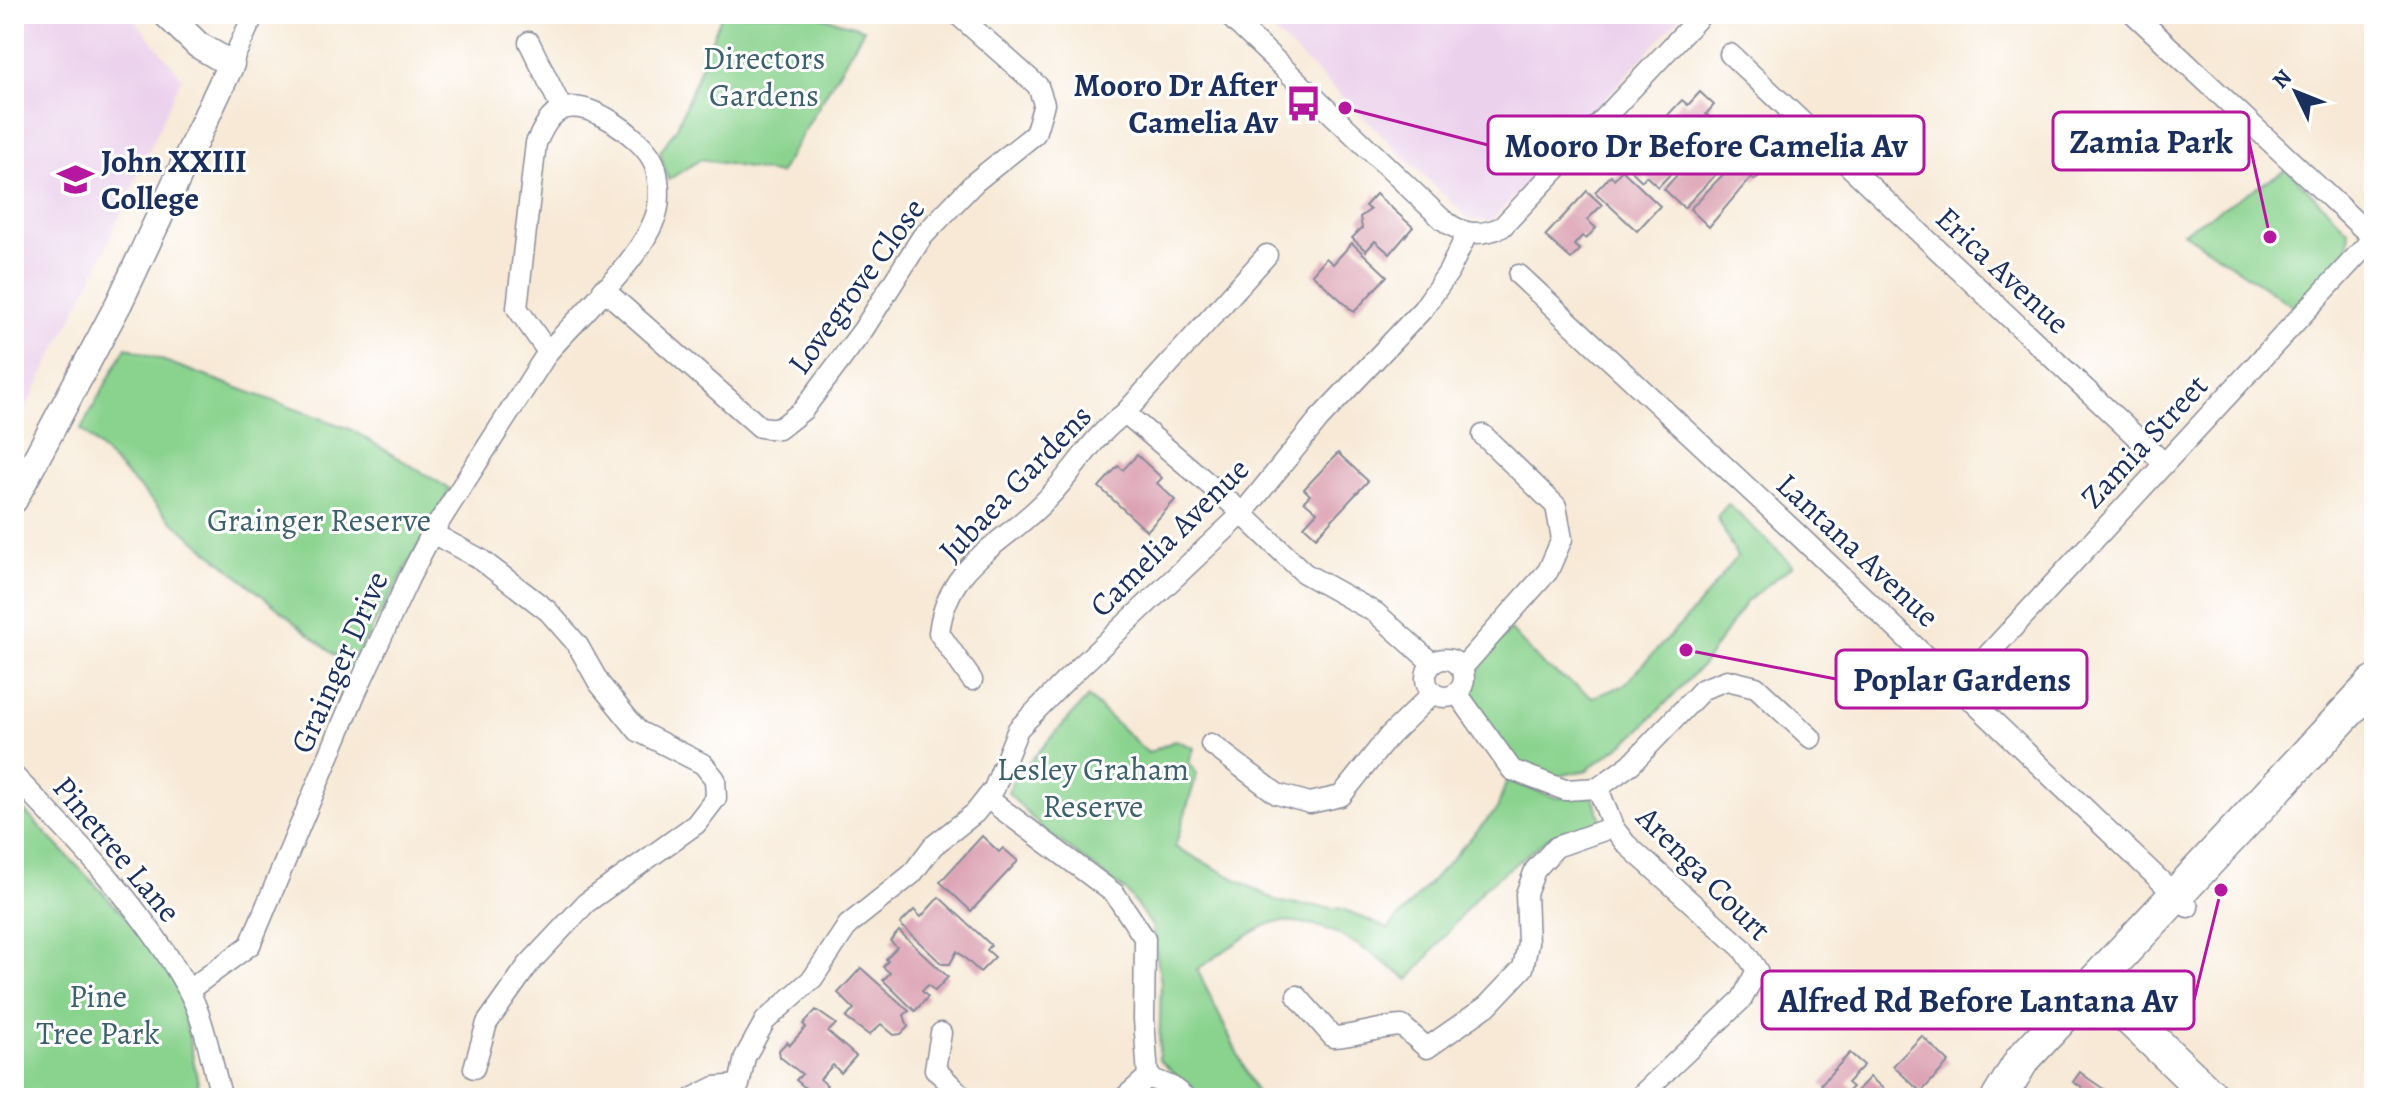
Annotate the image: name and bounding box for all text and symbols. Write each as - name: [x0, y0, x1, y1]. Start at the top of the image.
- park label: Directors Gardens: [703, 36, 825, 117]
- north arrow: [2256, 52, 2336, 132]
- place label: Mooro Dr After Camelia Av: [1074, 63, 1279, 144]
- text: N: [2266, 63, 2299, 95]
- bus stop icon: Mooro Dr After Camelia Av: [1285, 84, 1323, 122]
- callout: Zamia Park: [2053, 112, 2249, 170]
- callout: Mooro Dr Before Camelia Av: [1488, 116, 1924, 174]
- text: Zamia Park: [2069, 118, 2233, 165]
- text: Mooro Dr Before Camelia Av: [1504, 122, 1909, 169]
- place label: John XXIII College: [101, 139, 247, 220]
- school or university icon: John XXIII College: [56, 160, 94, 198]
- street label: Lovegrove Close: [777, 189, 935, 383]
- street label: Erica Avenue: [1926, 196, 2080, 344]
- street label: Zamia Street: [2070, 364, 2218, 518]
- street label: Jubaea Gardens: [929, 395, 1101, 571]
- street label: Camelia Avenue: [1079, 447, 1259, 627]
- street label: Lantana Avenue: [1767, 463, 1949, 637]
- park label: Grainger Reserve: [207, 498, 431, 542]
- street label: Grainger Drive: [279, 564, 399, 760]
- callout: Poplar Gardens: [1836, 650, 2087, 708]
- text: Poplar Gardens: [1853, 656, 2071, 703]
- park label: Lesley Graham Reserve: [997, 747, 1189, 828]
- street label: Pinetree Lane: [43, 766, 191, 932]
- street label: Arenga Court: [1626, 795, 1781, 950]
- callout: Alfred Rd Before Lantana Av: [1762, 971, 2194, 1029]
- park label: Pine Tree Park: [36, 974, 160, 1055]
- text: Alfred Rd Before Lantana Av: [1777, 977, 2179, 1024]

